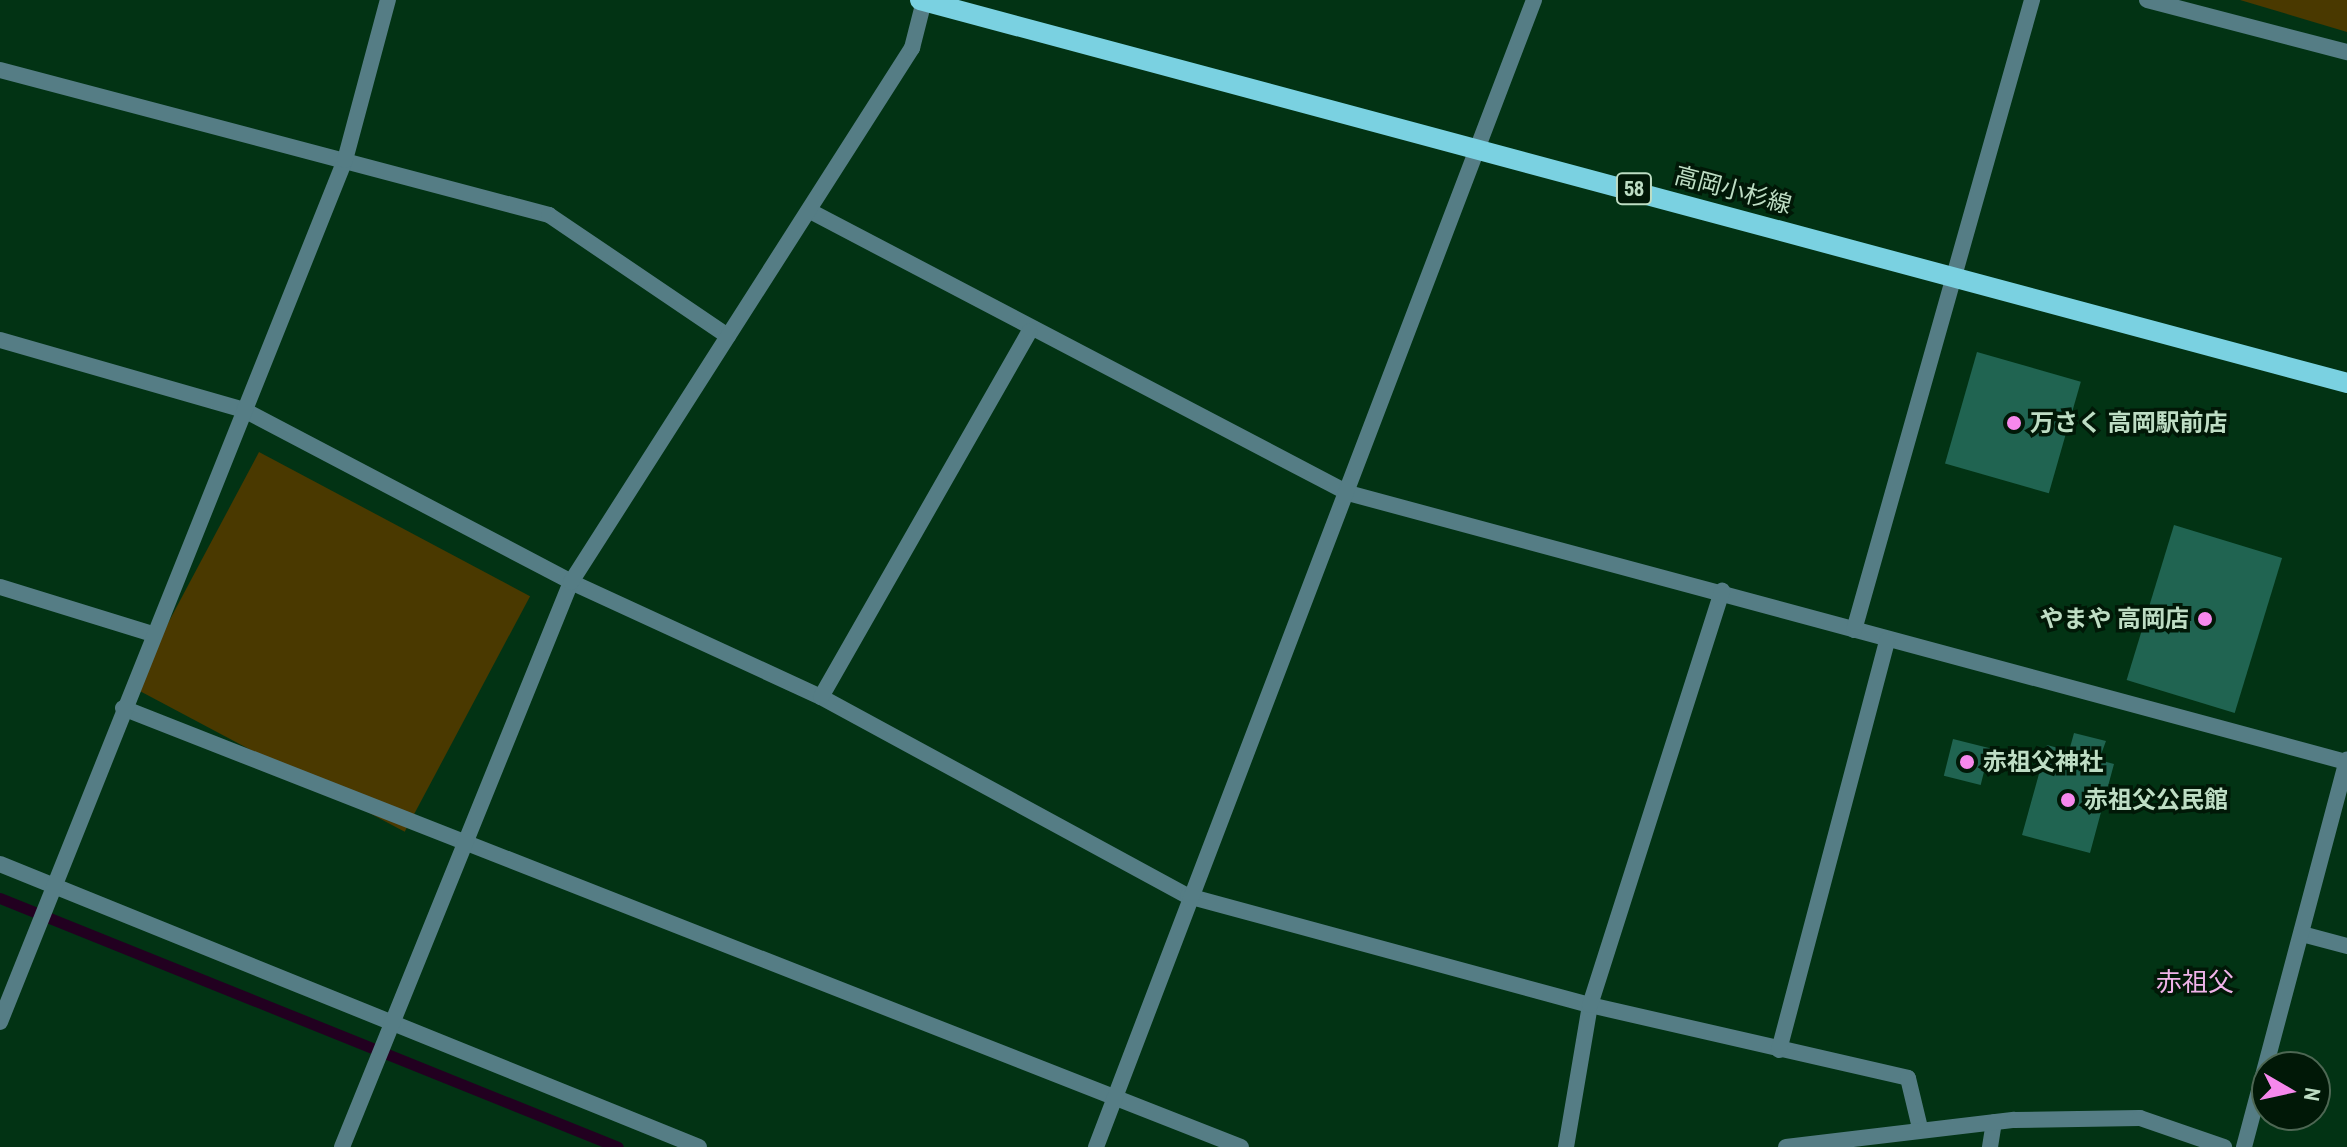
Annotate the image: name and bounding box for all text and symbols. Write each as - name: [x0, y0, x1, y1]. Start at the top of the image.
- street label: 高岡小杉線: [1671, 161, 1795, 219]
- road number: 58: [1614, 171, 1654, 207]
- place label: 万さく 高岡駅前店: [2030, 409, 2227, 437]
- marker: 万さく 高岡駅前店: [2005, 414, 2023, 432]
- place label: やまや 高岡店: [2040, 605, 2189, 633]
- marker: やまや 高岡店: [2196, 610, 2214, 628]
- place label: 赤祖父神社: [1983, 748, 2103, 776]
- marker: 赤祖父神社: [1958, 753, 1976, 771]
- place label: 赤祖父公民館: [2084, 786, 2228, 814]
- marker: 赤祖父公民館: [2059, 791, 2077, 809]
- district label: 赤祖父: [2156, 966, 2234, 998]
- north arrow: [2251, 1051, 2331, 1131]
- text: N: [2297, 1086, 2329, 1103]

